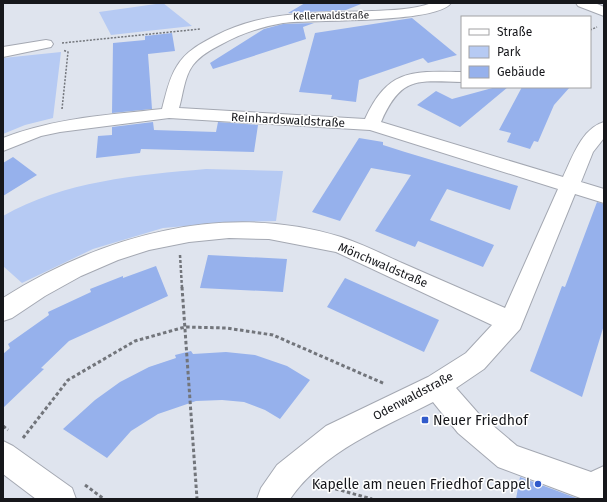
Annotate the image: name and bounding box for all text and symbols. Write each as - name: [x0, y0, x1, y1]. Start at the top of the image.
- street label: Kellerwaldstraße: [293, 9, 369, 23]
- legend: [461, 16, 591, 88]
- text: Straße: [497, 25, 532, 39]
- text: Park: [497, 45, 521, 59]
- text: Gebäude: [497, 65, 545, 79]
- street label: Reinhardswaldstraße: [231, 110, 345, 130]
- street label: Mönchwaldstraße: [336, 240, 430, 290]
- street label: Odenwaldstraße: [370, 369, 456, 423]
- place label: Neuer Friedhof: [433, 412, 529, 429]
- marker: Neuer Friedhof: [420, 415, 430, 425]
- place label: Kapelle am neuen Friedhof Cappel: [312, 476, 530, 493]
- marker: Kapelle am neuen Friedhof Cappel: [533, 479, 543, 489]

